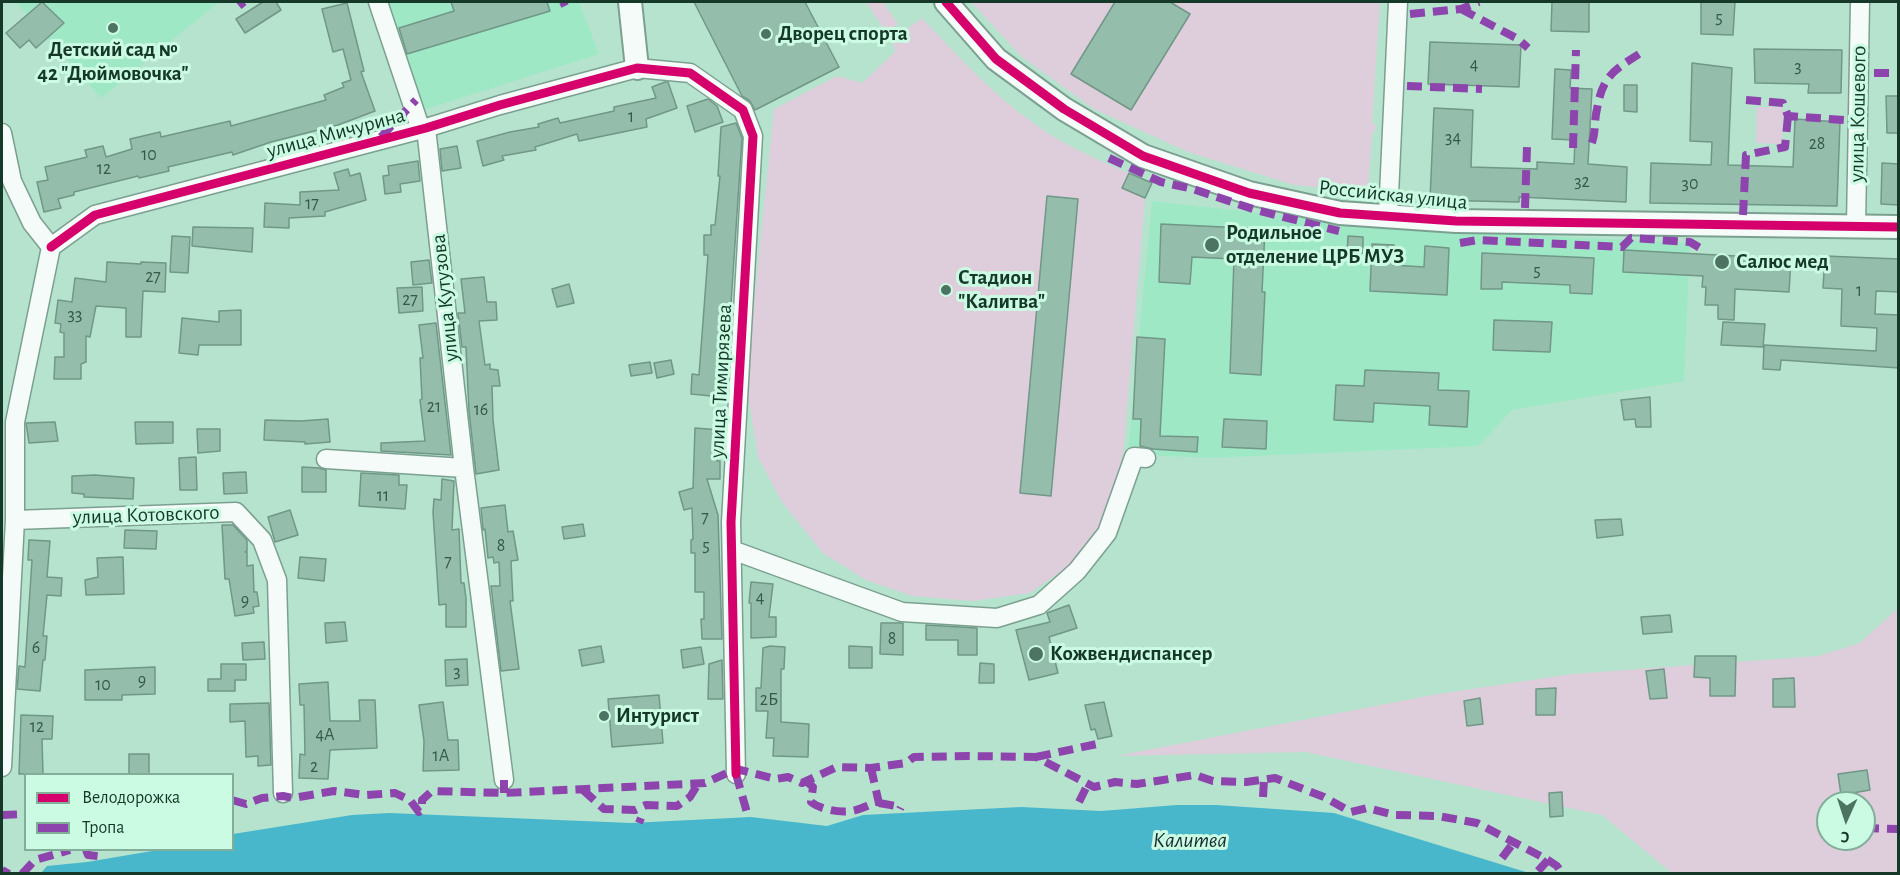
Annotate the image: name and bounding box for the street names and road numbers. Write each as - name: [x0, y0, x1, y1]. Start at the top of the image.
- street label: улица Кошевого: [1844, 46, 1872, 182]
- street label: улица Мичурина: [264, 102, 408, 164]
- street label: Российская улица: [1317, 175, 1469, 215]
- street label: улица Кутузова: [426, 233, 464, 363]
- street label: улица Тимирязева: [704, 303, 738, 459]
- street label: улица Котовского: [72, 500, 220, 530]

